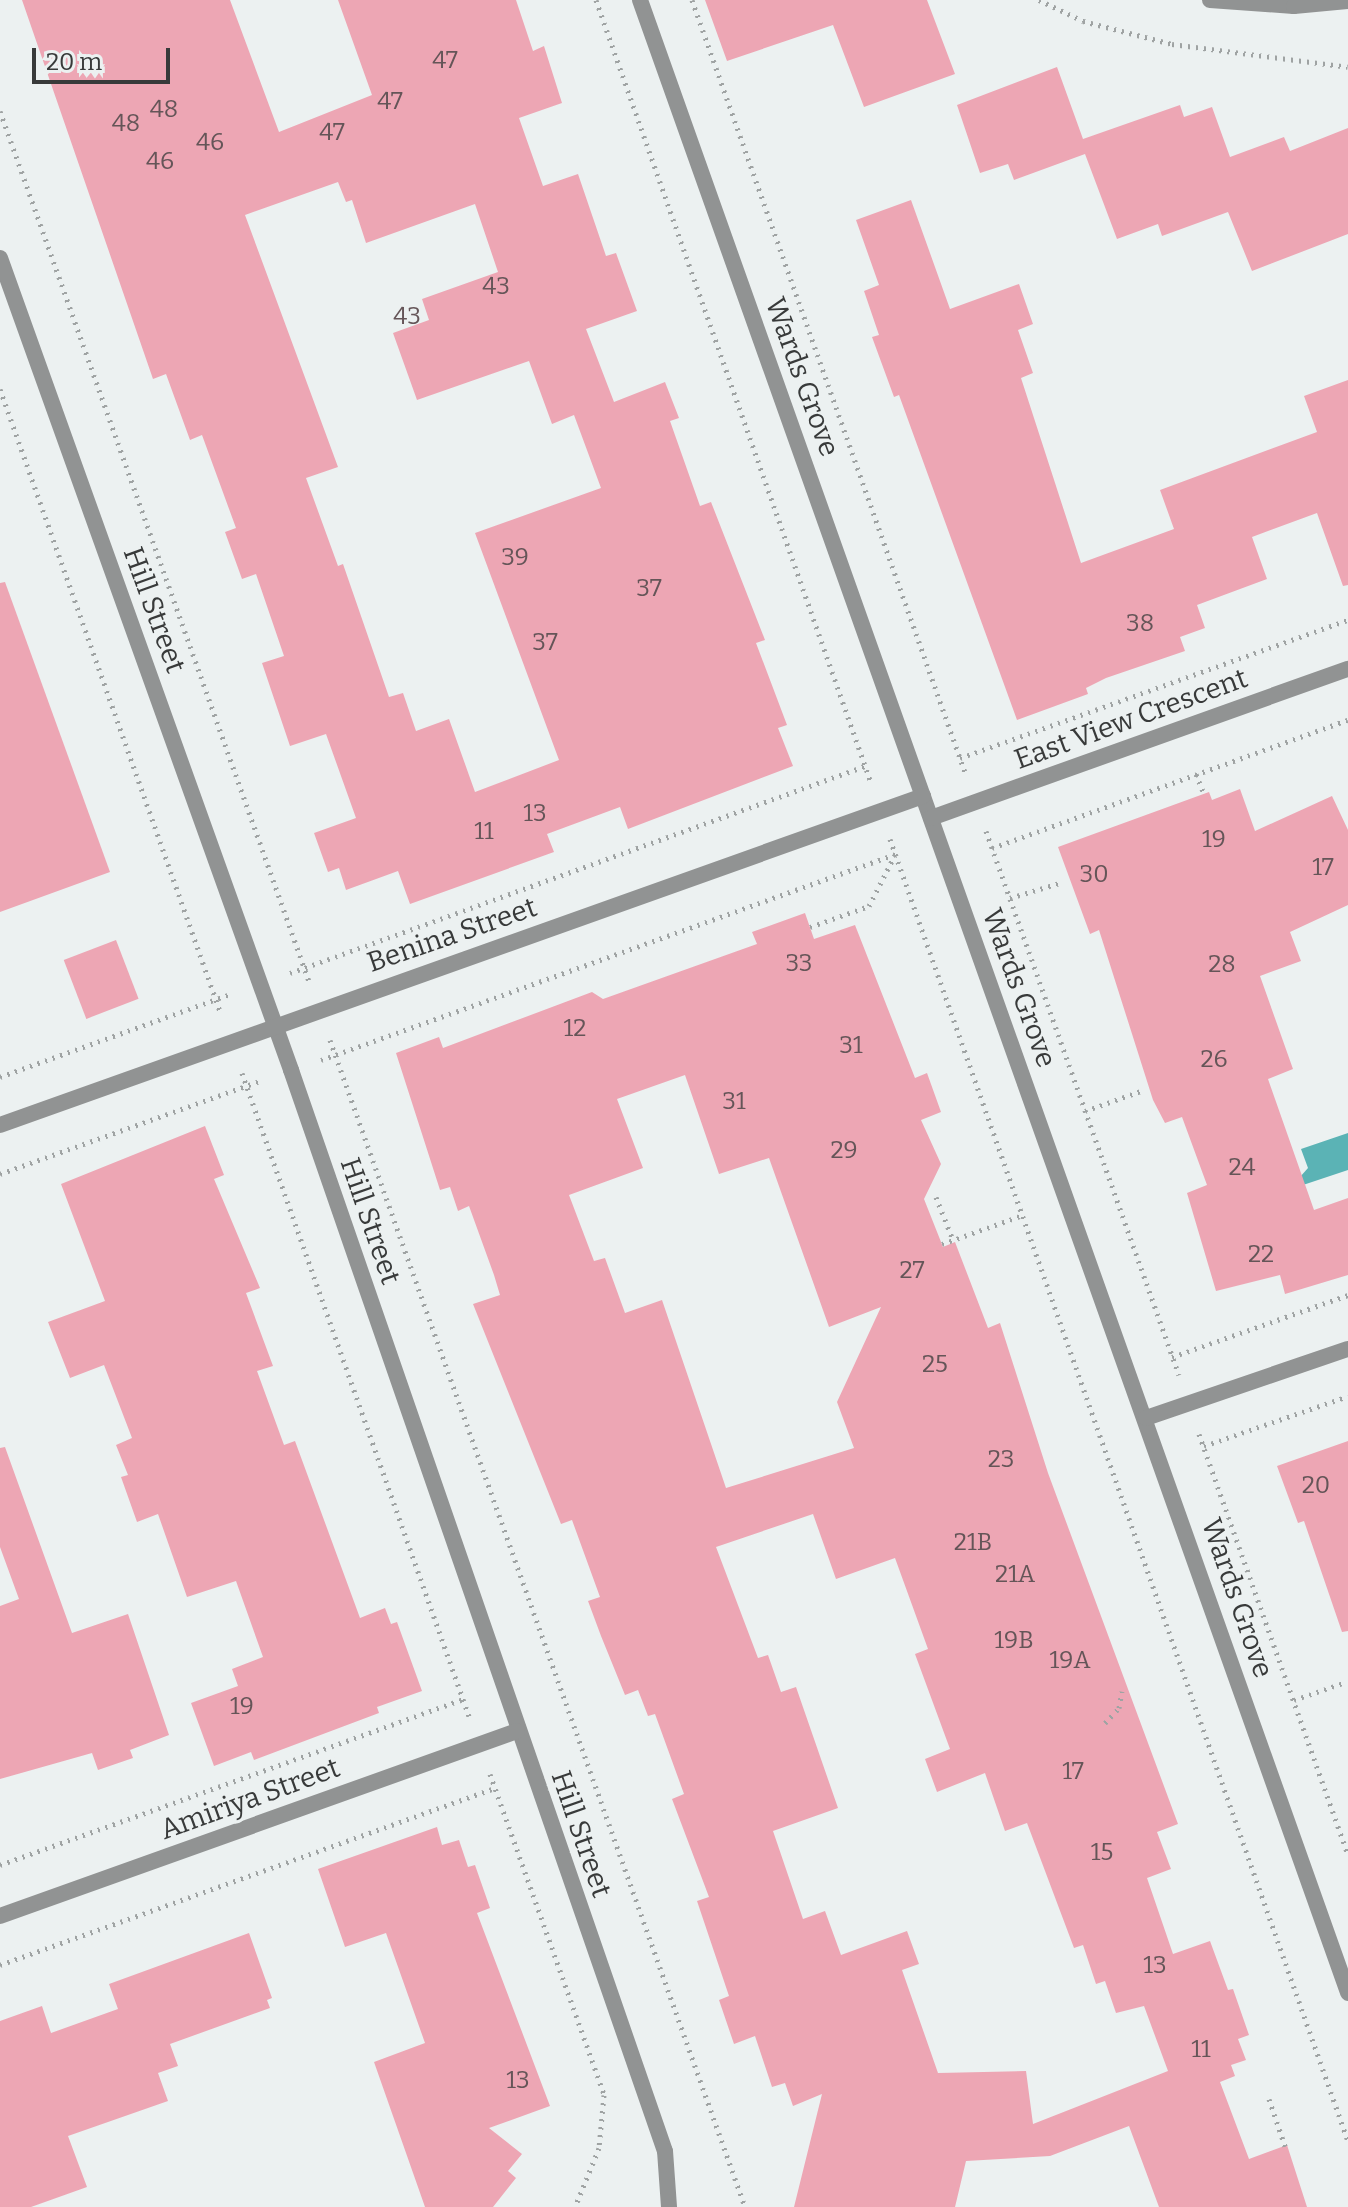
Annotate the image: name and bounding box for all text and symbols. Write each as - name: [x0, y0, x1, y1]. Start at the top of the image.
- scale bar: [36, 32, 174, 82]
- house number: 47: [432, 47, 458, 75]
- text: 20 m: [46, 48, 102, 76]
- house number: 47: [377, 88, 403, 116]
- house number: 48: [150, 96, 178, 124]
- house number: 48: [112, 110, 140, 138]
- house number: 47: [319, 119, 345, 147]
- house number: 46: [196, 129, 224, 157]
- house number: 46: [146, 148, 174, 176]
- house number: 43: [482, 273, 510, 301]
- street label: Wards Grove: [758, 293, 846, 461]
- house number: 43: [393, 303, 421, 331]
- street label: Hill Street: [116, 543, 192, 677]
- house number: 39: [501, 544, 529, 572]
- house number: 37: [636, 575, 662, 603]
- house number: 38: [1126, 610, 1154, 638]
- house number: 37: [532, 629, 558, 657]
- street label: East View Crescent: [1010, 661, 1252, 777]
- house number: 13: [523, 800, 547, 828]
- house number: 11: [474, 818, 494, 846]
- house number: 19: [1202, 826, 1226, 854]
- house number: 17: [1312, 854, 1334, 882]
- house number: 30: [1079, 861, 1109, 889]
- street label: Benina Street: [363, 890, 541, 980]
- street label: Wards Grove: [975, 904, 1063, 1072]
- house number: 33: [786, 950, 812, 978]
- house number: 28: [1208, 951, 1236, 979]
- house number: 12: [564, 1015, 586, 1043]
- house number: 31: [839, 1032, 863, 1060]
- house number: 26: [1200, 1046, 1228, 1074]
- house number: 31: [722, 1088, 746, 1116]
- house number: 29: [830, 1137, 858, 1165]
- street label: Hill Street: [333, 1153, 407, 1289]
- house number: 24: [1228, 1154, 1256, 1182]
- house number: 22: [1248, 1241, 1274, 1269]
- house number: 27: [900, 1257, 924, 1285]
- house number: 25: [922, 1351, 948, 1379]
- house number: 23: [988, 1446, 1014, 1474]
- house number: 20: [1302, 1472, 1330, 1500]
- street label: Wards Grove: [1194, 1514, 1280, 1682]
- house number: 21B: [954, 1529, 992, 1557]
- house number: 21A: [995, 1561, 1035, 1589]
- house number: 19B: [994, 1627, 1034, 1655]
- house number: 19A: [1050, 1647, 1090, 1675]
- house number: 19: [230, 1693, 254, 1721]
- street label: Amiriya Street: [156, 1751, 344, 1847]
- house number: 17: [1062, 1758, 1084, 1786]
- street label: Hill Street: [544, 1766, 618, 1902]
- house number: 15: [1091, 1839, 1113, 1867]
- house number: 13: [1143, 1952, 1167, 1980]
- house number: 11: [1191, 2036, 1211, 2064]
- house number: 13: [506, 2067, 530, 2095]

